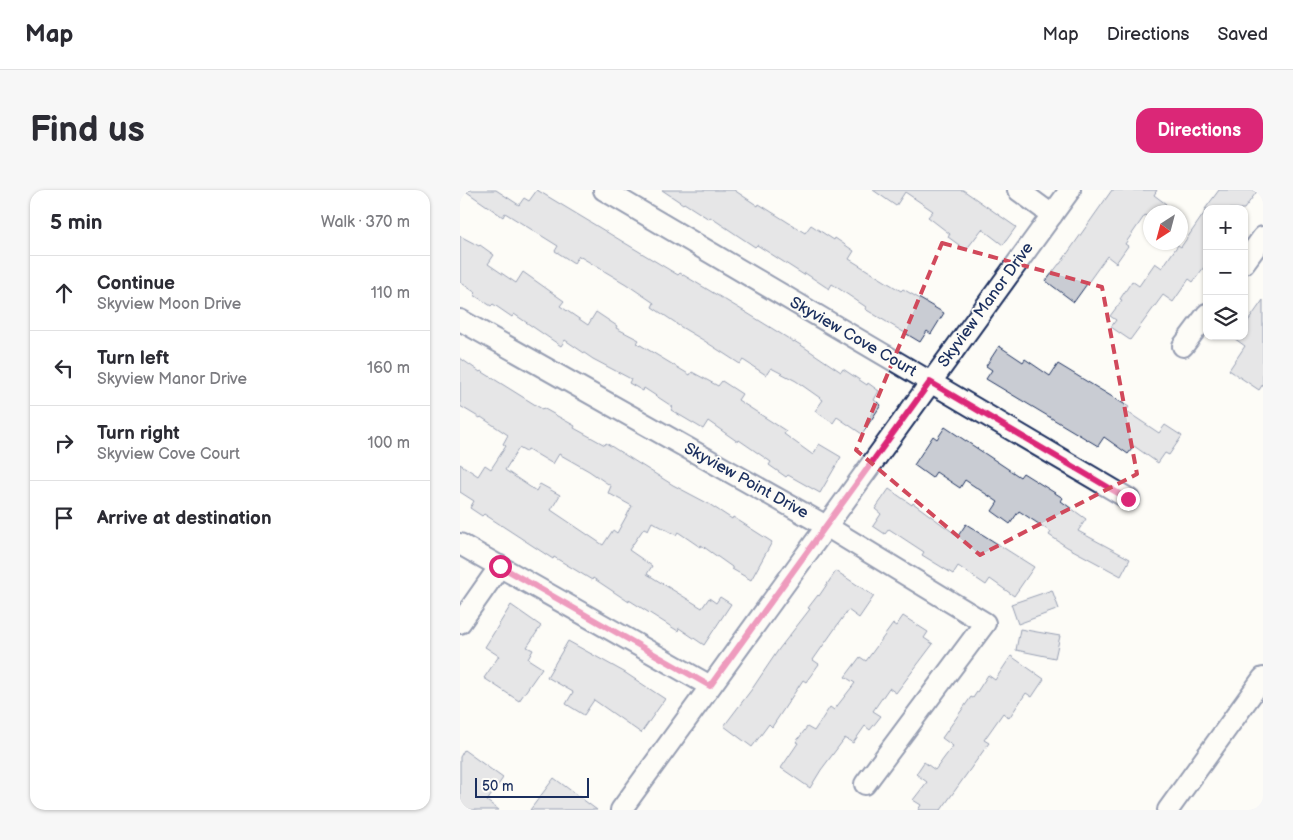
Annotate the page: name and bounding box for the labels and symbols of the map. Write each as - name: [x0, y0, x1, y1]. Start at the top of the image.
- north arrow: [1143, 205, 1188, 250]
- street label: Skyview Manor Drive: [934, 238, 1038, 371]
- street label: Skyview Cove Court: [786, 293, 920, 381]
- street label: Skyview Point Drive: [680, 439, 812, 523]
- route end: [1117, 488, 1140, 511]
- route start: [489, 555, 512, 578]
- scale bar: [475, 775, 589, 798]

